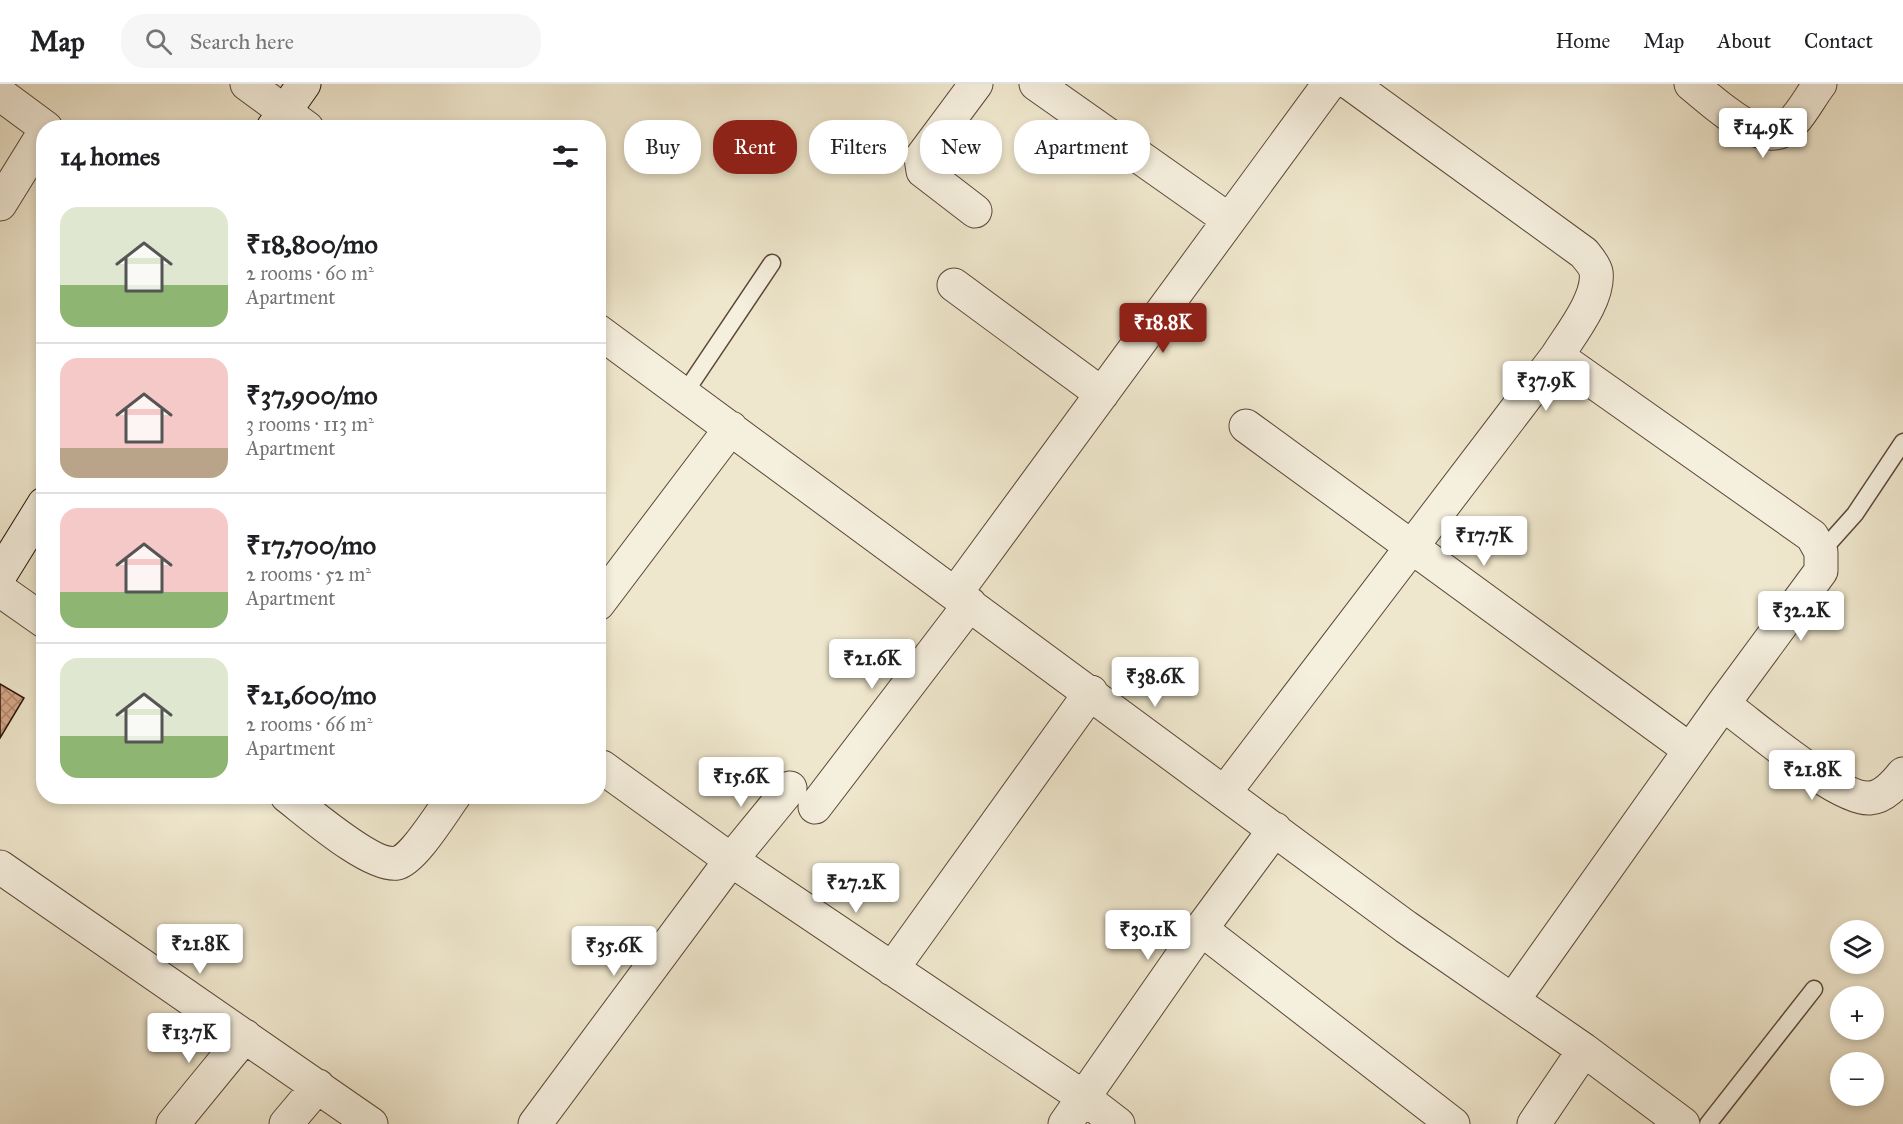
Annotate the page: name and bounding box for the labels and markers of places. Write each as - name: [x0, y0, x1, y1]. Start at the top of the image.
- pin: ₹14.9K: [1714, 108, 1812, 159]
- pin: ₹18.8K: [1114, 303, 1212, 354]
- pin: ₹37.9K: [1497, 361, 1595, 412]
- pin: ₹17.7K: [1435, 516, 1533, 567]
- pin: ₹32.2K: [1752, 591, 1850, 642]
- pin: ₹21.6K: [823, 639, 921, 690]
- pin: ₹38.6K: [1106, 657, 1204, 708]
- pin: ₹21.8K: [1763, 750, 1861, 801]
- pin: ₹15.6K: [692, 757, 790, 808]
- pin: ₹27.2K: [807, 863, 905, 914]
- pin: ₹30.1K: [1099, 910, 1197, 961]
- pin: ₹21.8K: [151, 924, 249, 975]
- pin: ₹35.6K: [565, 926, 663, 977]
- pin: ₹13.7K: [140, 1013, 238, 1064]

